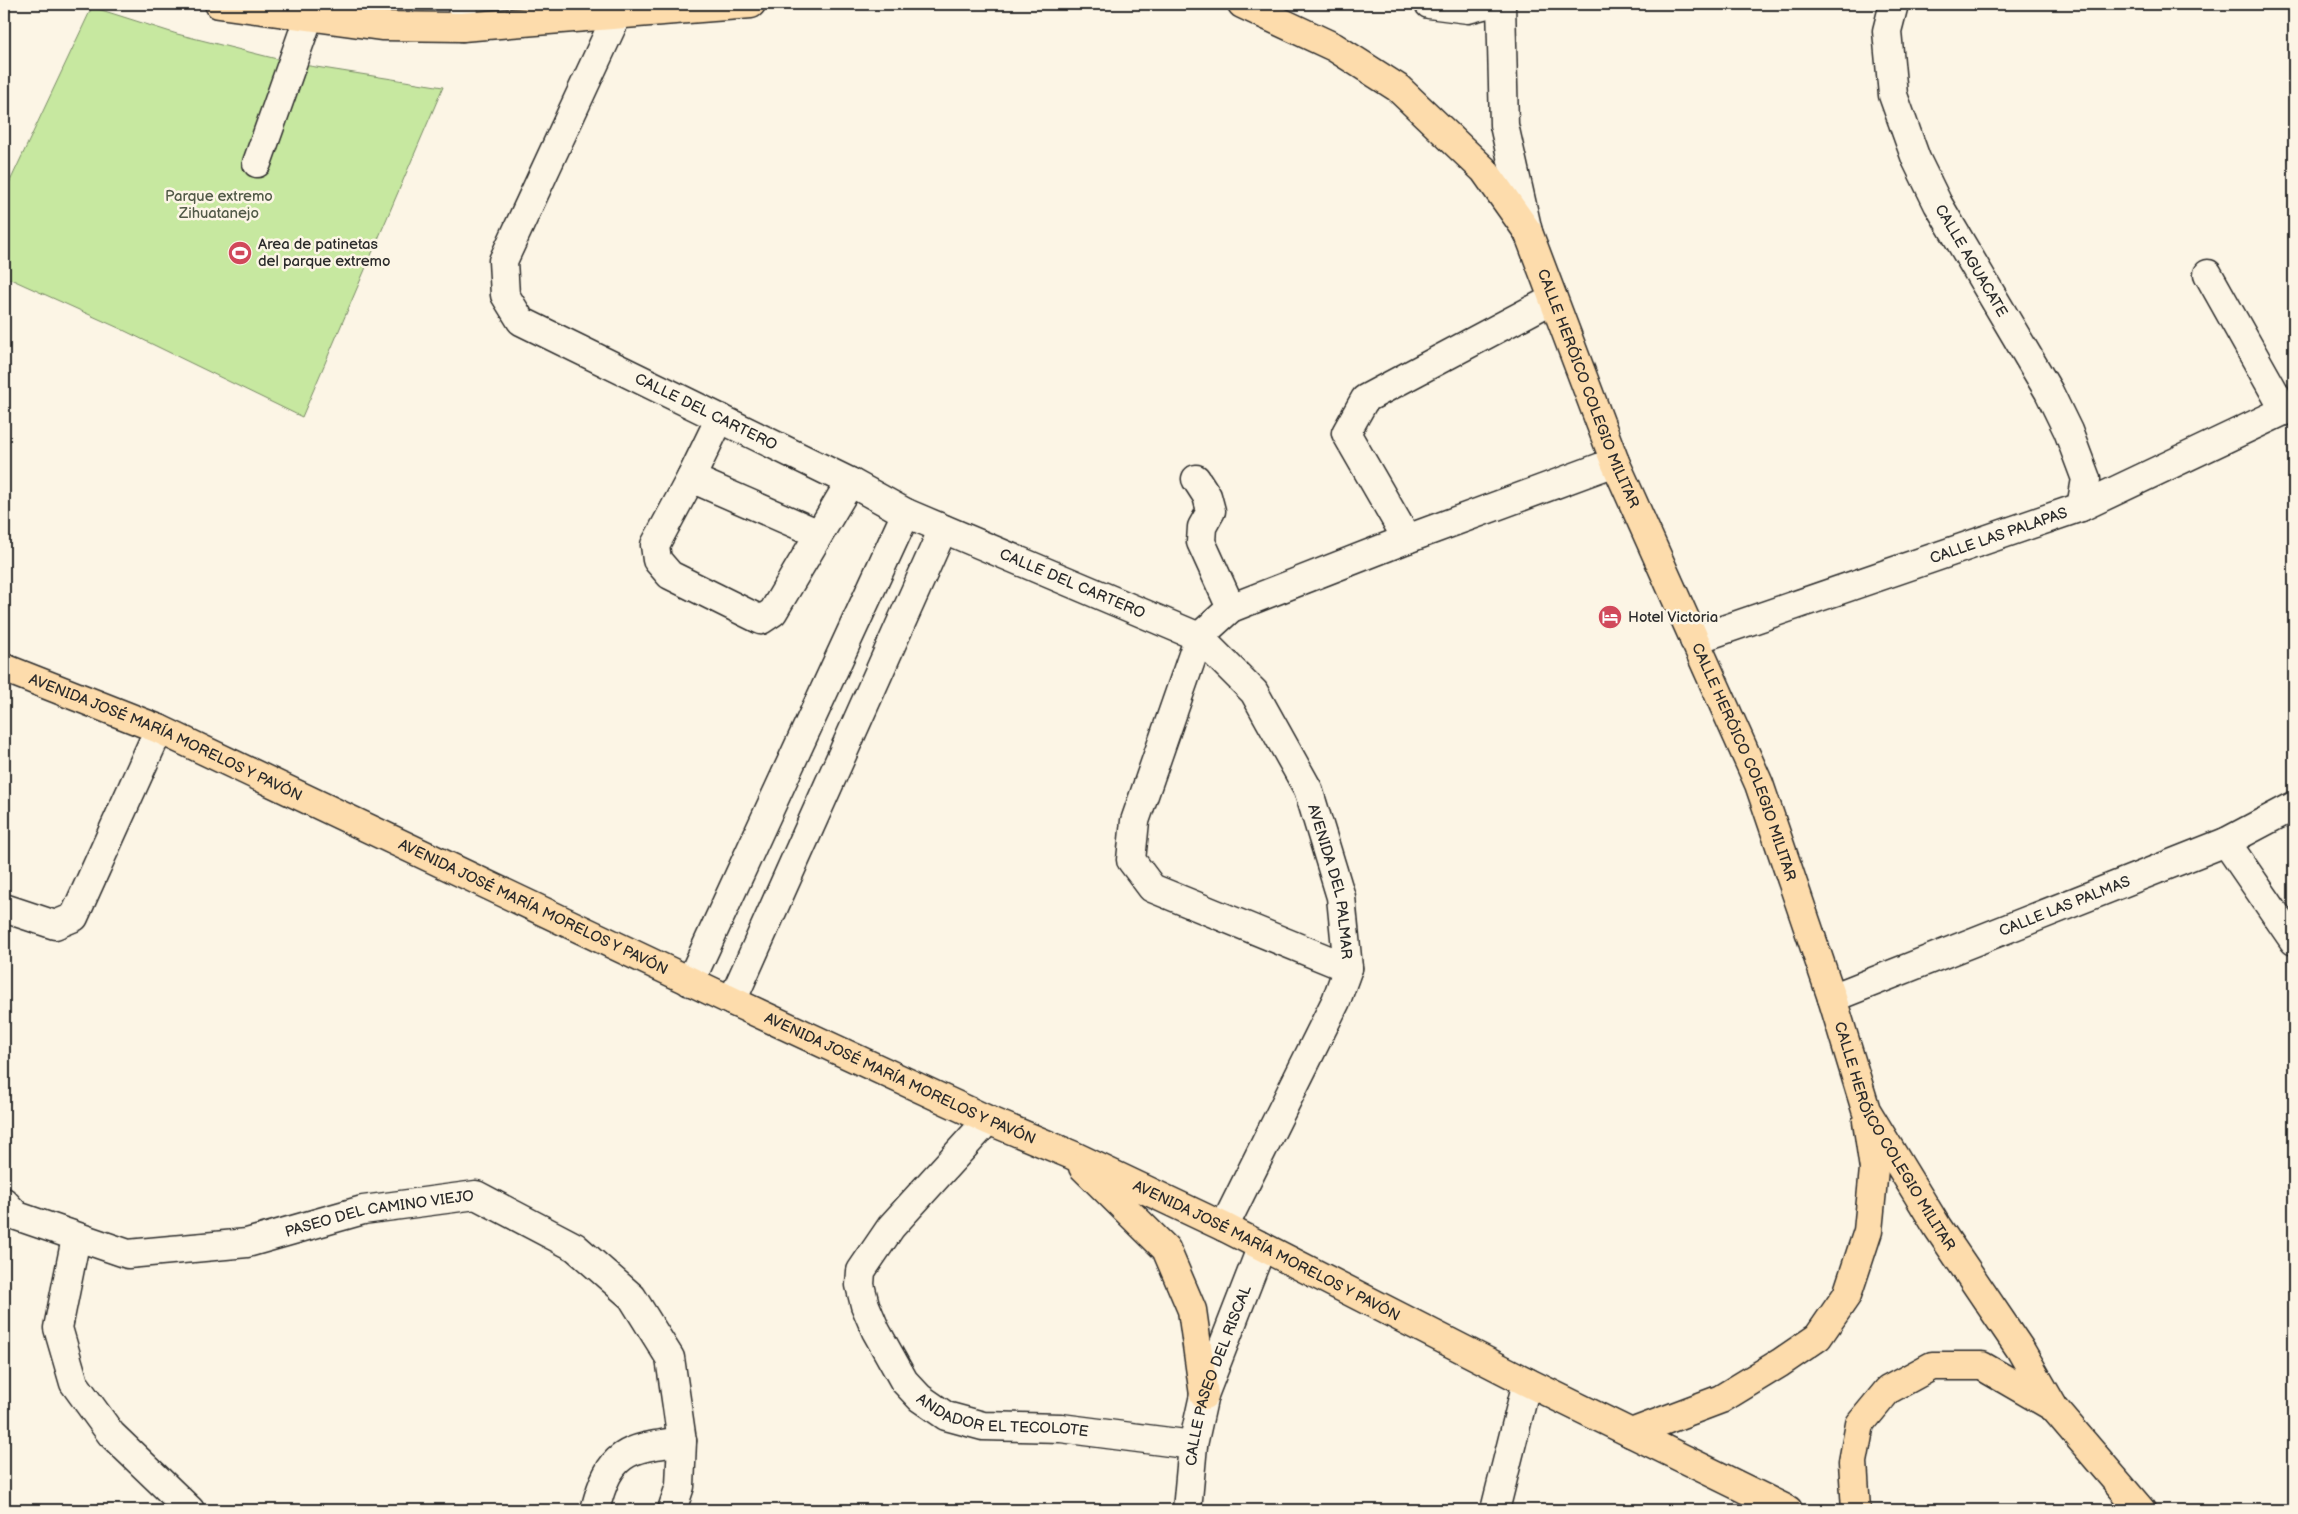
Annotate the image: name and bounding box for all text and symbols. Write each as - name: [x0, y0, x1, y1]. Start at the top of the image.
- park label: Parque extremo Zihuatanejo: [165, 187, 273, 223]
- street label: CALLE AGUACATE: [1931, 201, 2012, 320]
- place label: Area de patinetas del parque extremo: [258, 235, 391, 271]
- sports icon: Area de patinetas del parque extremo: [227, 240, 253, 266]
- street label: CALLE HERÓICO COLEGIO MILITAR: [1533, 266, 1644, 511]
- street label: CALLE DEL CARTERO: [632, 369, 780, 454]
- street label: CALLE LAS PALAPAS: [1927, 503, 2070, 568]
- street label: CALLE DEL CARTERO: [997, 544, 1148, 623]
- hotel icon: Hotel Victoria: [1597, 604, 1623, 630]
- place label: Hotel Victoria: [1628, 608, 1718, 627]
- street label: CALLE HERÓICO COLEGIO MILITAR: [1688, 640, 1801, 883]
- street label: AVENIDA JOSÉ MARÍA MORELOS Y PAVÓN: [26, 669, 305, 805]
- street label: AVENIDA DEL PALMAR: [1304, 802, 1357, 960]
- street label: AVENIDA JOSÉ MARÍA MORELOS Y PAVÓN: [396, 835, 671, 979]
- street label: CALLE LAS PALMAS: [1996, 871, 2133, 940]
- street label: AVENIDA JOSÉ MARÍA MORELOS Y PAVÓN: [762, 1008, 1039, 1148]
- street label: CALLE HERÓICO COLEGIO MILITAR: [1830, 1019, 1960, 1254]
- street label: AVENIDA JOSÉ MARÍA MORELOS Y PAVÓN: [1130, 1176, 1404, 1325]
- street label: PASEO DEL CAMINO VIEJO: [283, 1186, 475, 1241]
- street label: CALLE PASEO DEL RISCAL: [1182, 1282, 1256, 1467]
- street label: ANDADOR EL TECOLOTE: [913, 1389, 1090, 1441]

